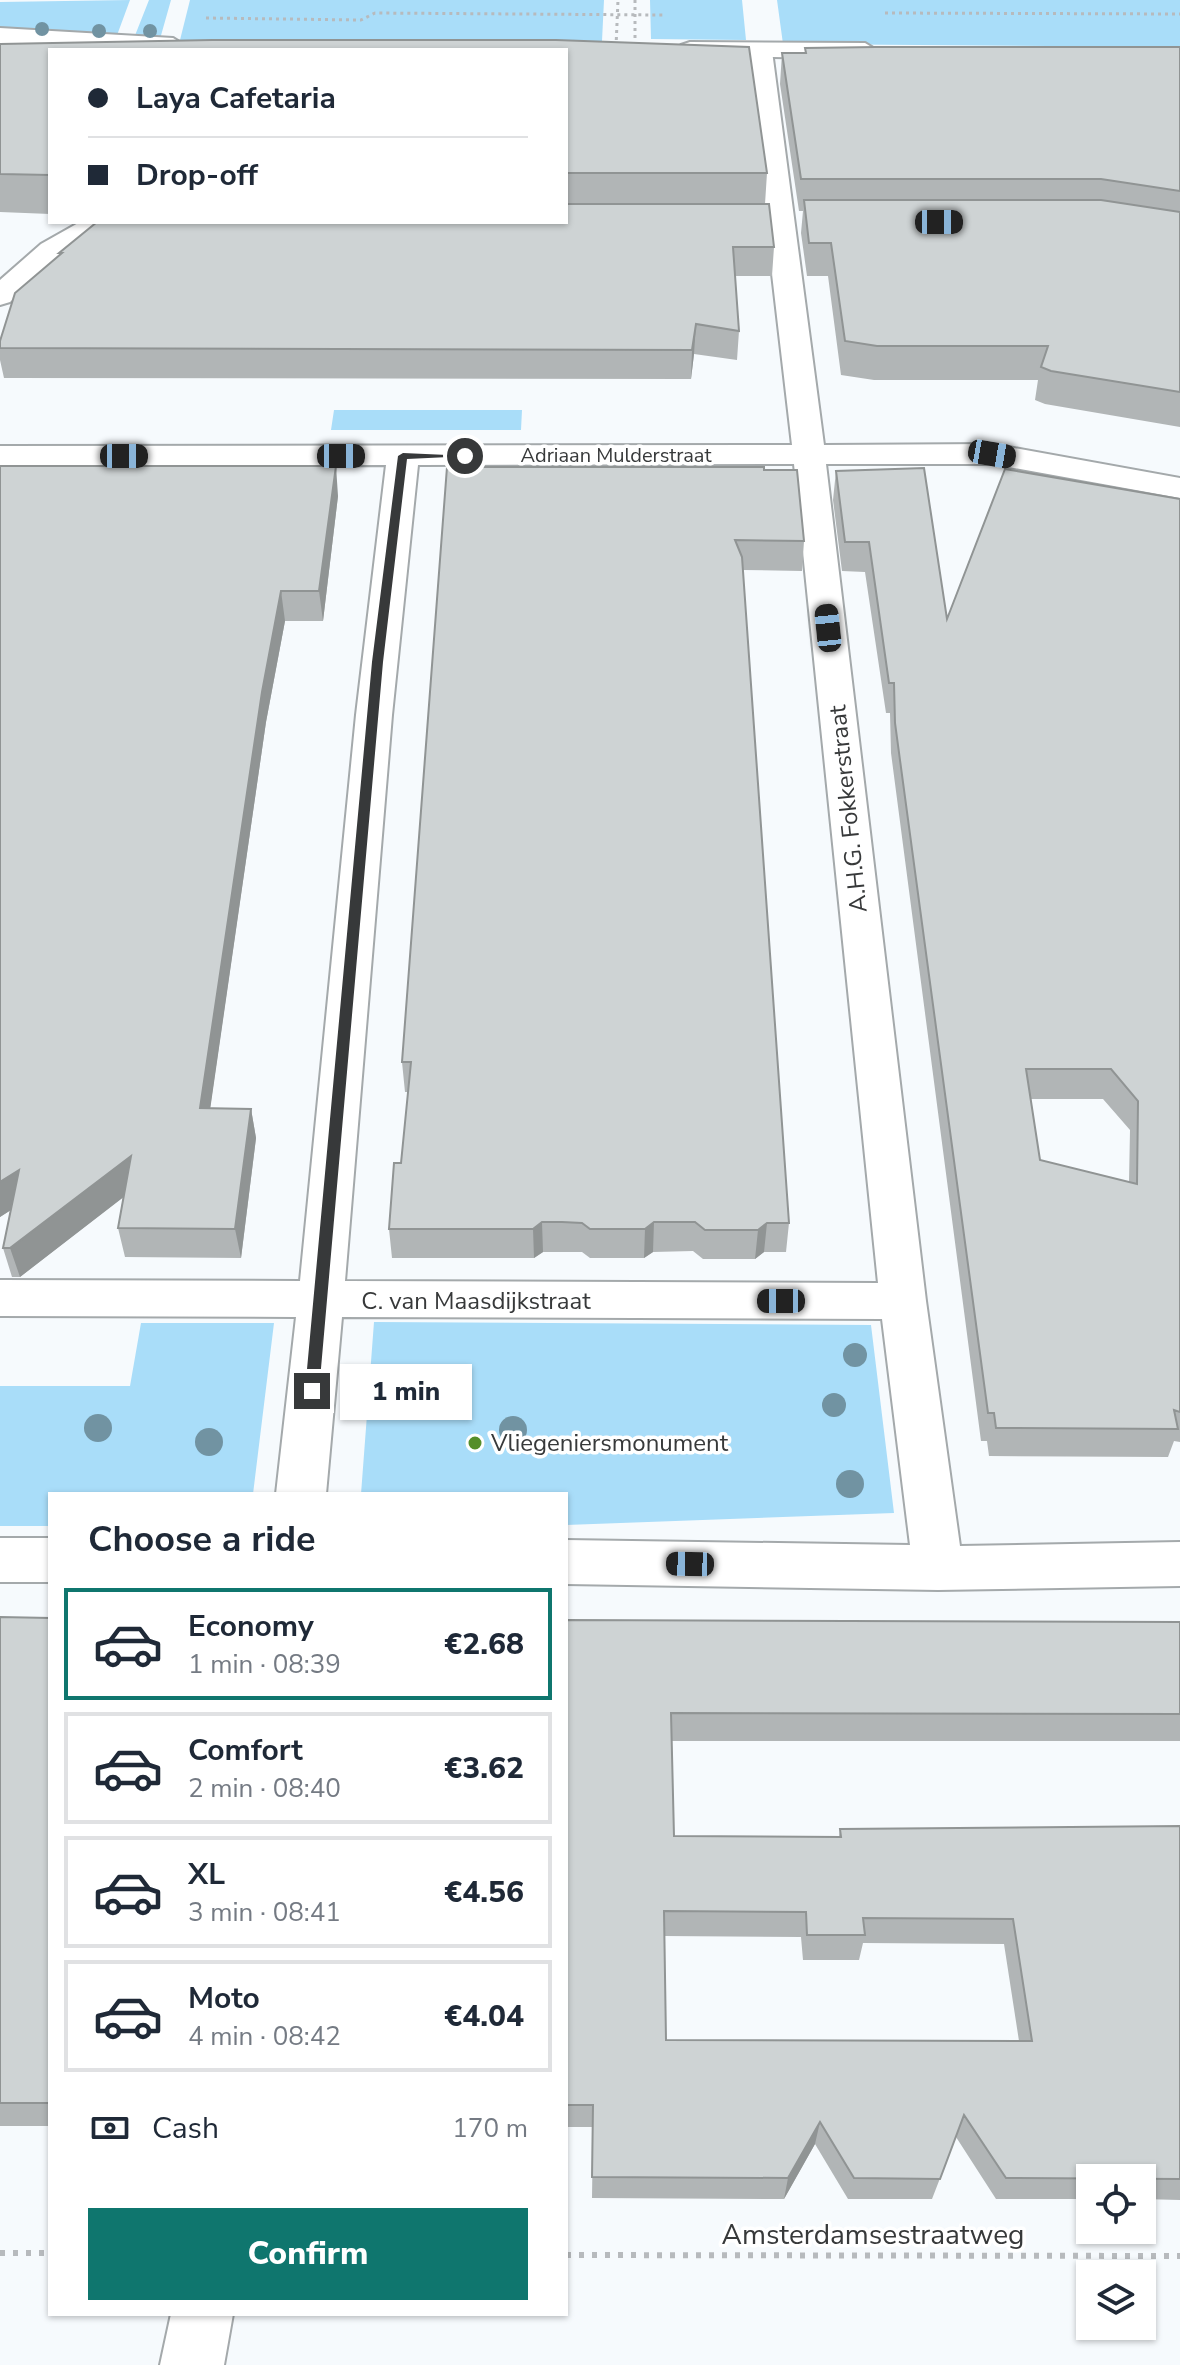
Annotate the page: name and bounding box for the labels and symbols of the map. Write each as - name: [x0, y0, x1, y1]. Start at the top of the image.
- car: [915, 210, 963, 234]
- route start: [447, 438, 483, 474]
- car: [966, 438, 1018, 470]
- street label: Adriaan Mulderstraat: [521, 442, 712, 469]
- car: [100, 444, 148, 468]
- car: [317, 444, 365, 468]
- car: [814, 603, 842, 653]
- street label: A.H.G. Fokkerstraat: [821, 703, 875, 914]
- street label: C. van Maasdijkstraat: [361, 1285, 591, 1317]
- car: [757, 1289, 805, 1313]
- callout: 1 min: [340, 1363, 472, 1419]
- route end: [294, 1373, 330, 1409]
- place label: Vliegeniersmonument: [490, 1427, 729, 1459]
- marker: Vliegeniersmonument: [466, 1434, 484, 1452]
- car: [666, 1552, 714, 1576]
- street label: Amsterdamsestraatweg: [722, 2216, 1024, 2254]

